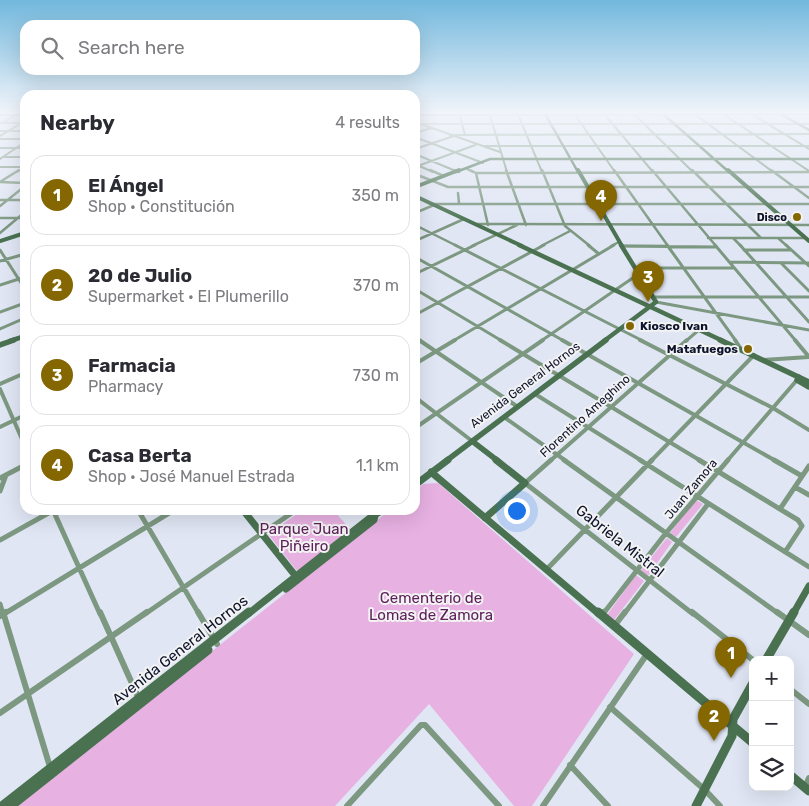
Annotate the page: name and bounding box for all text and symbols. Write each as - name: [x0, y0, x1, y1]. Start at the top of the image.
- search box: [20, 20, 420, 75]
- icon: search: [38, 34, 66, 62]
- text: Search here: [78, 36, 185, 59]
- text: Nearby: [40, 110, 115, 135]
- text: 4 results: [335, 113, 400, 132]
- text: El Ángel: [88, 174, 164, 197]
- pin: 4: [585, 180, 617, 221]
- text: 1: [53, 186, 61, 205]
- text: 350 m: [352, 186, 399, 205]
- text: Shop · Constitución: [88, 197, 235, 216]
- place label: Disco: [757, 211, 787, 224]
- marker: Disco: [791, 211, 803, 223]
- pin: 3: [632, 261, 664, 302]
- text: 20 de Julio: [88, 264, 192, 287]
- text: 2: [52, 276, 62, 295]
- text: 370 m: [353, 276, 399, 295]
- text: Supermarket · El Plumerillo: [88, 287, 289, 306]
- place label: Kiosco Ivan: [640, 319, 708, 333]
- marker: Kiosco Ivan: [624, 320, 636, 332]
- street label: Avenida General Hornos: [467, 339, 583, 431]
- place label: Matafuegos: [667, 342, 738, 356]
- marker: Matafuegos: [742, 343, 754, 355]
- text: Farmacia: [88, 354, 176, 377]
- text: 3: [52, 366, 62, 385]
- text: 730 m: [353, 366, 399, 385]
- street label: Florentino Ameghino: [537, 372, 633, 460]
- text: Pharmacy: [88, 377, 163, 396]
- text: Casa Berta: [88, 444, 192, 467]
- text: 4: [52, 456, 62, 475]
- text: 1.1 km: [356, 456, 399, 475]
- street label: Juan Zamora: [662, 456, 720, 522]
- text: Shop · José Manuel Estrada: [88, 467, 295, 486]
- your location: [504, 498, 530, 524]
- street label: Gabriela Mistral: [572, 501, 668, 581]
- park label: Parque Juan Piñeiro: [259, 520, 349, 555]
- park label: Cementerio de Lomas de Zamora: [369, 589, 493, 624]
- street label: Avenida General Hornos: [109, 591, 252, 709]
- pin: 1: [715, 637, 747, 678]
- map controls: [749, 656, 794, 791]
- button: +: [749, 656, 794, 701]
- pin: 2: [698, 700, 730, 741]
- button: −: [749, 701, 794, 746]
- button: layers: [749, 746, 794, 791]

